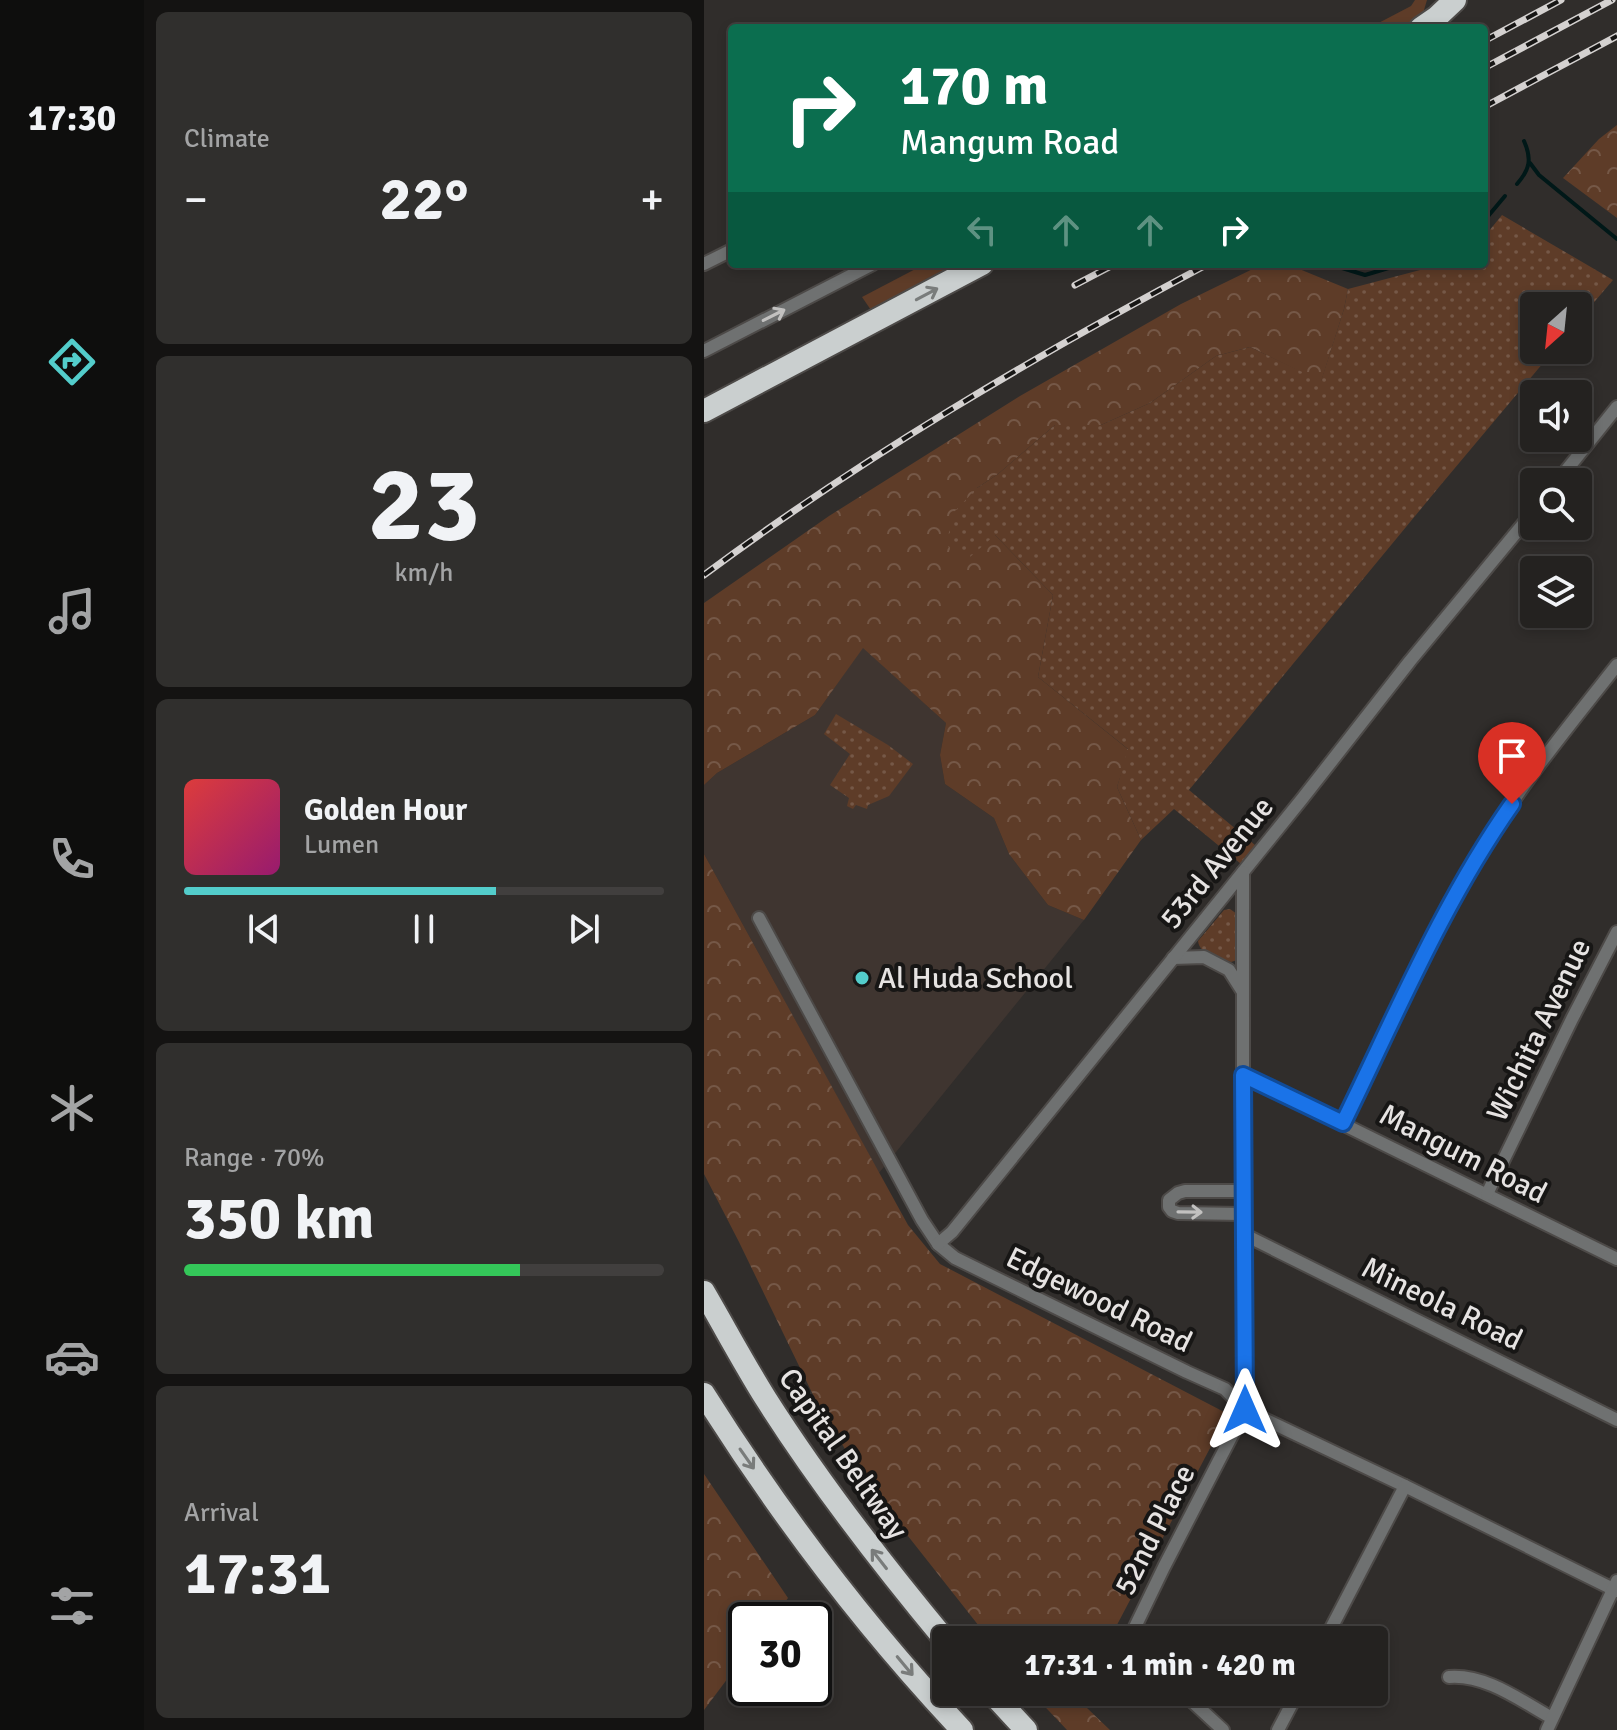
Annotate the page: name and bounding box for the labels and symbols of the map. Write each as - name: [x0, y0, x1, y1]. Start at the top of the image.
- one-way arrow: [914, 285, 938, 301]
- north arrow: [1520, 292, 1592, 364]
- one-way arrow: [761, 307, 785, 323]
- pin: [1478, 722, 1546, 804]
- street label: 53rd Avenue: [1152, 789, 1282, 937]
- street label: Wichita Avenue: [1479, 933, 1599, 1127]
- place label: Al Huda School: [878, 960, 1073, 997]
- marker: Al Huda School: [853, 969, 871, 987]
- street label: Mangum Road: [1373, 1096, 1553, 1212]
- one-way arrow: [1176, 1204, 1202, 1220]
- street label: Edgewood Road: [1000, 1239, 1198, 1361]
- street label: Mineola Road: [1356, 1249, 1528, 1359]
- street label: Capital Beltway: [770, 1361, 916, 1547]
- position arrow: [1203, 1368, 1287, 1452]
- one-way arrow: [739, 1448, 755, 1470]
- street label: 52nd Place: [1106, 1459, 1204, 1601]
- one-way arrow: [871, 1549, 888, 1570]
- speed limit sign: 30: [728, 1602, 832, 1706]
- one-way arrow: [896, 1655, 914, 1676]

